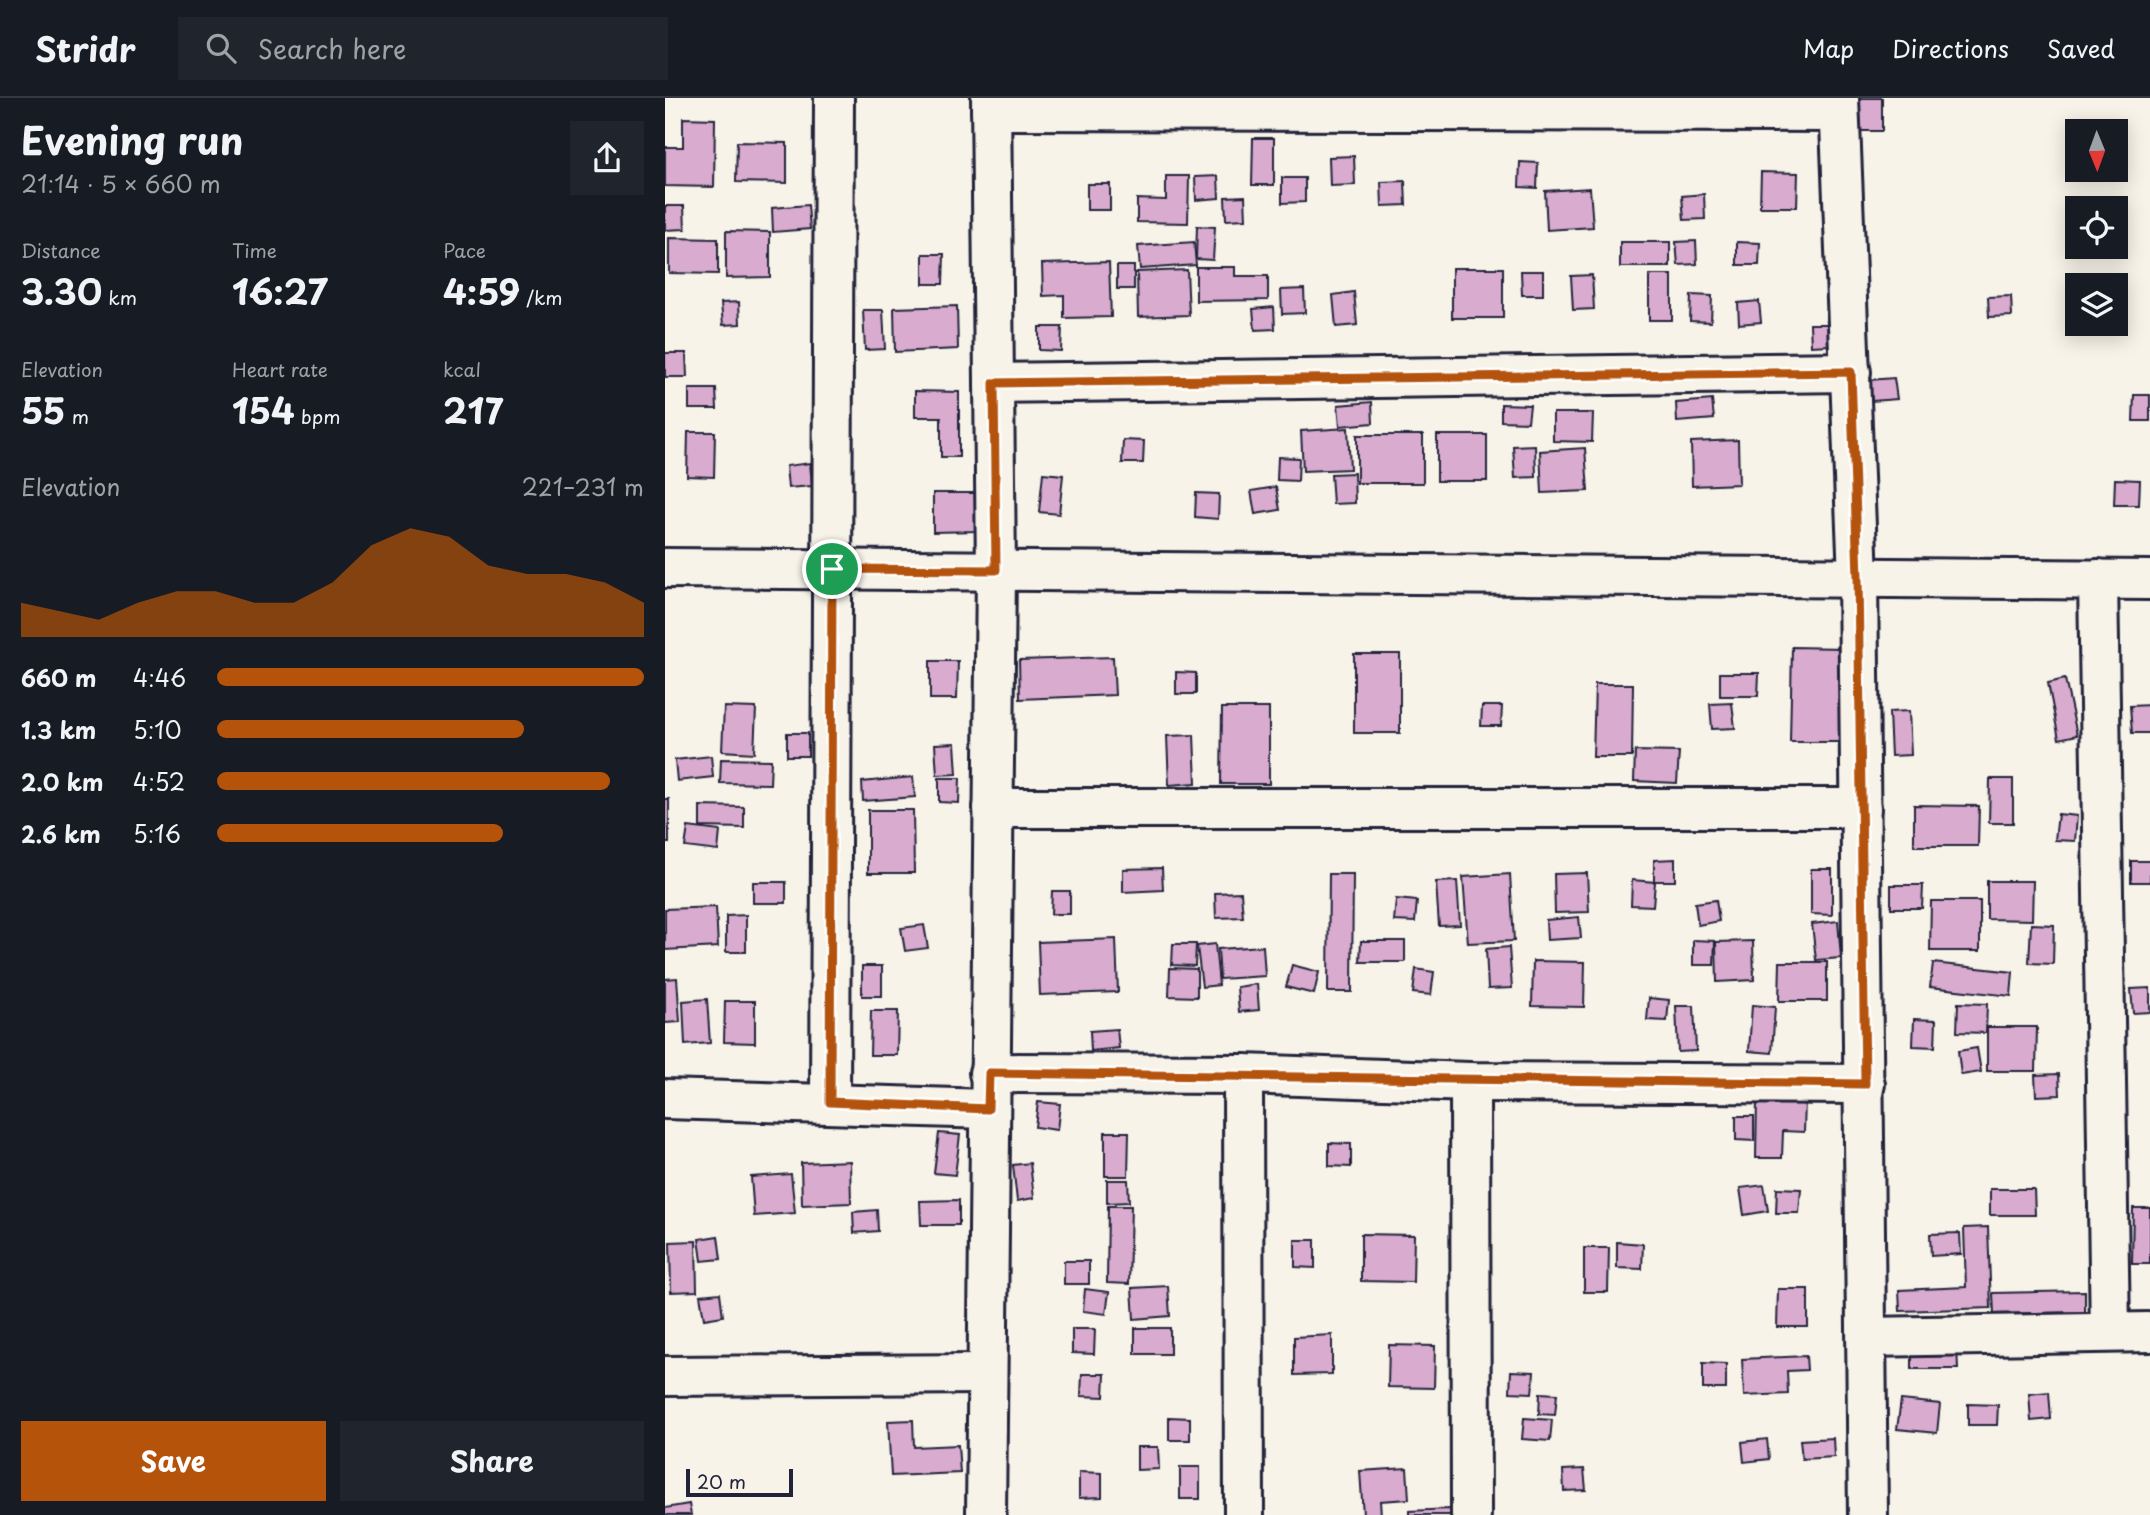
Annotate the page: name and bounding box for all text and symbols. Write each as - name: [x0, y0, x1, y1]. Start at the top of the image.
- search box: [178, 17, 668, 80]
- text: Stridr: [35, 23, 136, 73]
- icon: search: [202, 29, 240, 67]
- text: Search here: [258, 29, 406, 68]
- text: Map: [1803, 30, 1854, 66]
- text: Directions: [1892, 30, 2009, 66]
- text: Saved: [2047, 30, 2115, 66]
- text: Evening run: [21, 111, 243, 168]
- north arrow: [2065, 119, 2128, 182]
- map controls: [2065, 119, 2128, 336]
- button: share: [570, 121, 644, 195]
- text: 21:14 · 5 × 660 m: [21, 166, 221, 201]
- button: locate: [2065, 196, 2128, 259]
- text: Distance: [21, 236, 101, 264]
- text: Time: [232, 236, 277, 264]
- text: Pace: [443, 236, 486, 264]
- text: 3.30: [21, 264, 102, 317]
- text: 16:27: [232, 264, 328, 317]
- text: 4:59: [443, 264, 520, 317]
- button: layers: [2065, 273, 2128, 336]
- text: km: [102, 283, 137, 311]
- text: /km: [520, 283, 563, 311]
- text: Elevation: [21, 355, 103, 383]
- text: Heart rate: [232, 355, 328, 383]
- text: kcal: [443, 355, 481, 383]
- text: 55: [21, 383, 65, 436]
- text: 154: [232, 383, 295, 436]
- text: 217: [443, 383, 503, 436]
- text: m: [65, 402, 89, 430]
- text: bpm: [295, 402, 340, 430]
- text: Elevation: [21, 469, 120, 504]
- text: 221–231 m: [522, 469, 644, 504]
- pin: [802, 539, 862, 599]
- icon: arrive: [813, 550, 851, 588]
- text: 660 m: [21, 660, 97, 695]
- text: 4:46: [133, 660, 186, 695]
- text: 1.3 km: [21, 712, 96, 747]
- text: 5:10: [133, 712, 181, 747]
- text: 2.0 km: [21, 764, 103, 799]
- text: 4:52: [133, 764, 185, 799]
- text: 2.6 km: [21, 816, 101, 851]
- text: 5:16: [133, 816, 181, 851]
- button: Save: [21, 1421, 326, 1501]
- button: Share: [340, 1421, 644, 1501]
- scale bar: [686, 1466, 793, 1498]
- text: 20 m: [697, 1467, 746, 1495]

